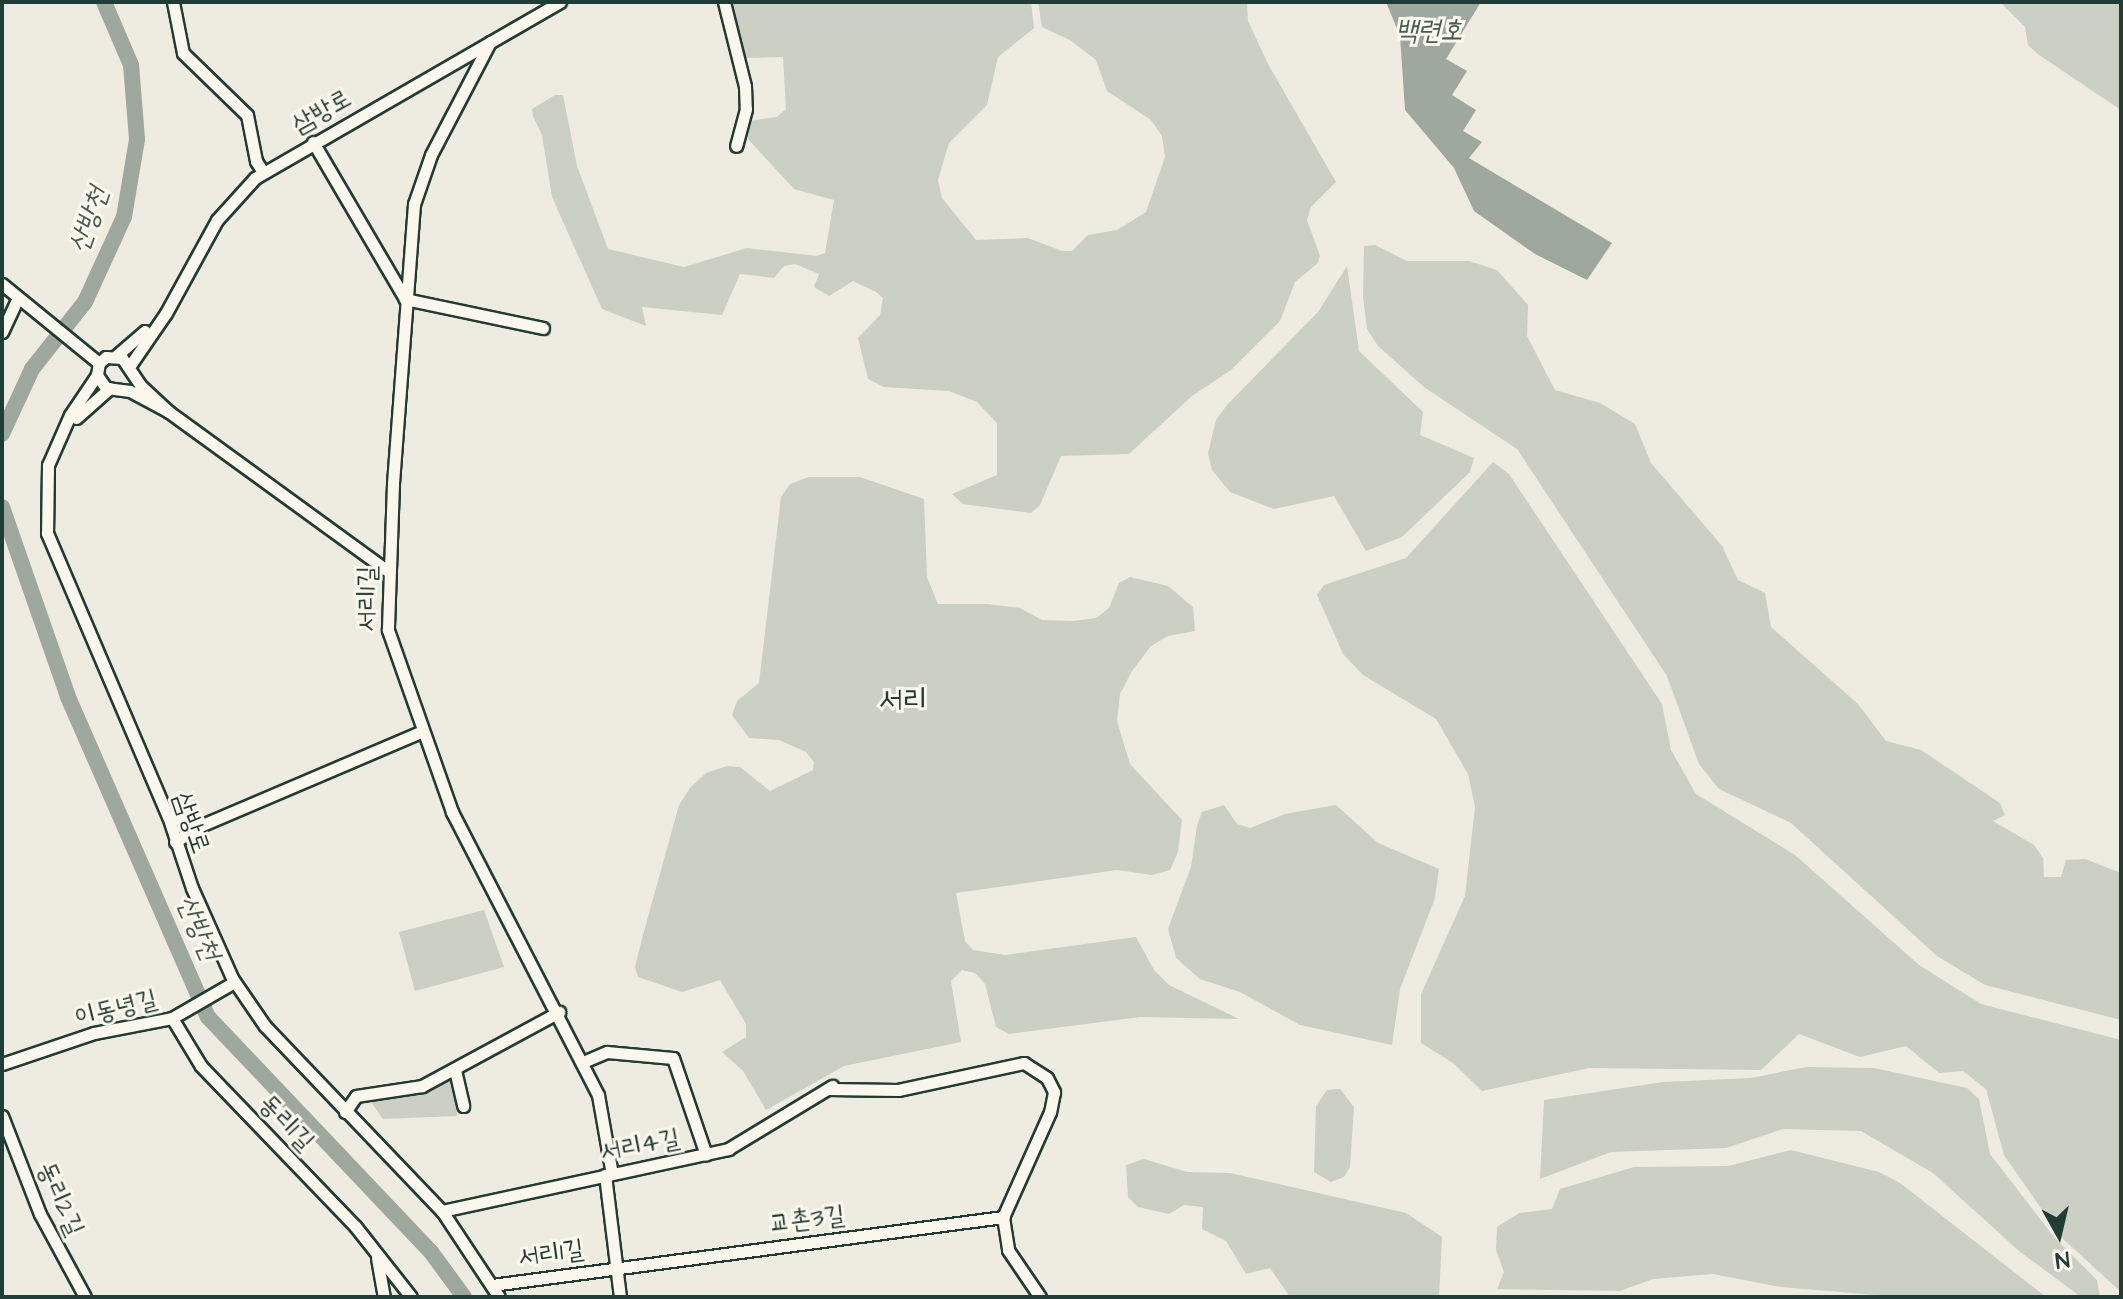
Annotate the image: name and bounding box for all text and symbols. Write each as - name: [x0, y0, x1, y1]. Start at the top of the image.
- water label: 백련호: [1395, 14, 1463, 48]
- street label: 삼방로: [287, 83, 357, 141]
- water label: 산방천: [62, 183, 116, 257]
- street label: 서리1길: [352, 566, 384, 632]
- district label: 서리: [879, 682, 927, 718]
- street label: 삼방로: [166, 788, 216, 858]
- water label: 산방천: [169, 890, 227, 966]
- street label: 이동녕길: [72, 984, 160, 1034]
- street label: 동리1길: [252, 1088, 320, 1158]
- street label: 서리4길: [598, 1123, 682, 1169]
- street label: 동리2길: [30, 1157, 90, 1241]
- north arrow: [2019, 1195, 2099, 1275]
- street label: 교촌3길: [767, 1200, 847, 1240]
- street label: 서리1길: [516, 1234, 586, 1274]
- text: N: [2053, 1243, 2071, 1276]

